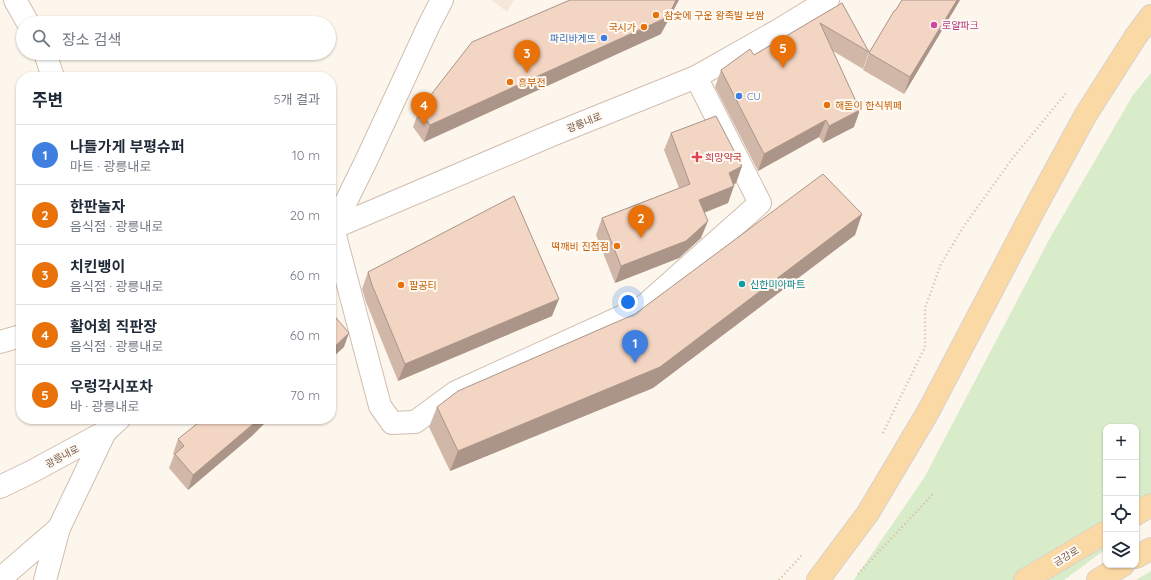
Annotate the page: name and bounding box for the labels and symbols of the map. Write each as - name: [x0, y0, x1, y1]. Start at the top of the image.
- place label: 참숯에 구운 왕족발 보쌈: [664, 9, 764, 22]
- marker: 참숯에 구운 왕족발 보쌈: [651, 10, 661, 20]
- place label: 로얄파크: [942, 19, 979, 32]
- marker: 로얄파크: [929, 20, 939, 30]
- place label: 국시가: [608, 21, 636, 34]
- marker: 국시가: [639, 22, 649, 32]
- place label: 파리바게뜨: [550, 32, 596, 45]
- marker: 파리바게뜨: [599, 33, 609, 43]
- pin: 5: [770, 35, 796, 68]
- pin: 3: [514, 40, 540, 73]
- place label: 흥부전: [518, 76, 546, 89]
- marker: 흥부전: [505, 77, 515, 87]
- place label: CU: [747, 90, 761, 103]
- marker: CU: [734, 91, 744, 101]
- pin: 4: [411, 92, 437, 125]
- place label: 해돋이 한식뷔페: [835, 99, 902, 112]
- marker: 해돋이 한식뷔페: [822, 100, 832, 110]
- street label: 광릉내로: [565, 110, 604, 135]
- place label: 희망약국: [705, 151, 742, 164]
- marker: 희망약국: [692, 152, 702, 162]
- pin: 2: [628, 205, 654, 238]
- place label: 떡깨비 진접점: [551, 240, 609, 253]
- marker: 떡깨비 진접점: [612, 241, 622, 251]
- place label: 신한미아파트: [750, 278, 805, 291]
- place label: 팔공티: [409, 279, 437, 292]
- marker: 신한미아파트: [737, 279, 747, 289]
- marker: 팔공티: [396, 280, 406, 290]
- your location: [618, 292, 638, 312]
- pin: 1: [622, 330, 648, 363]
- street label: 광릉내로: [43, 442, 82, 471]
- street label: 금강로: [1051, 544, 1081, 569]

